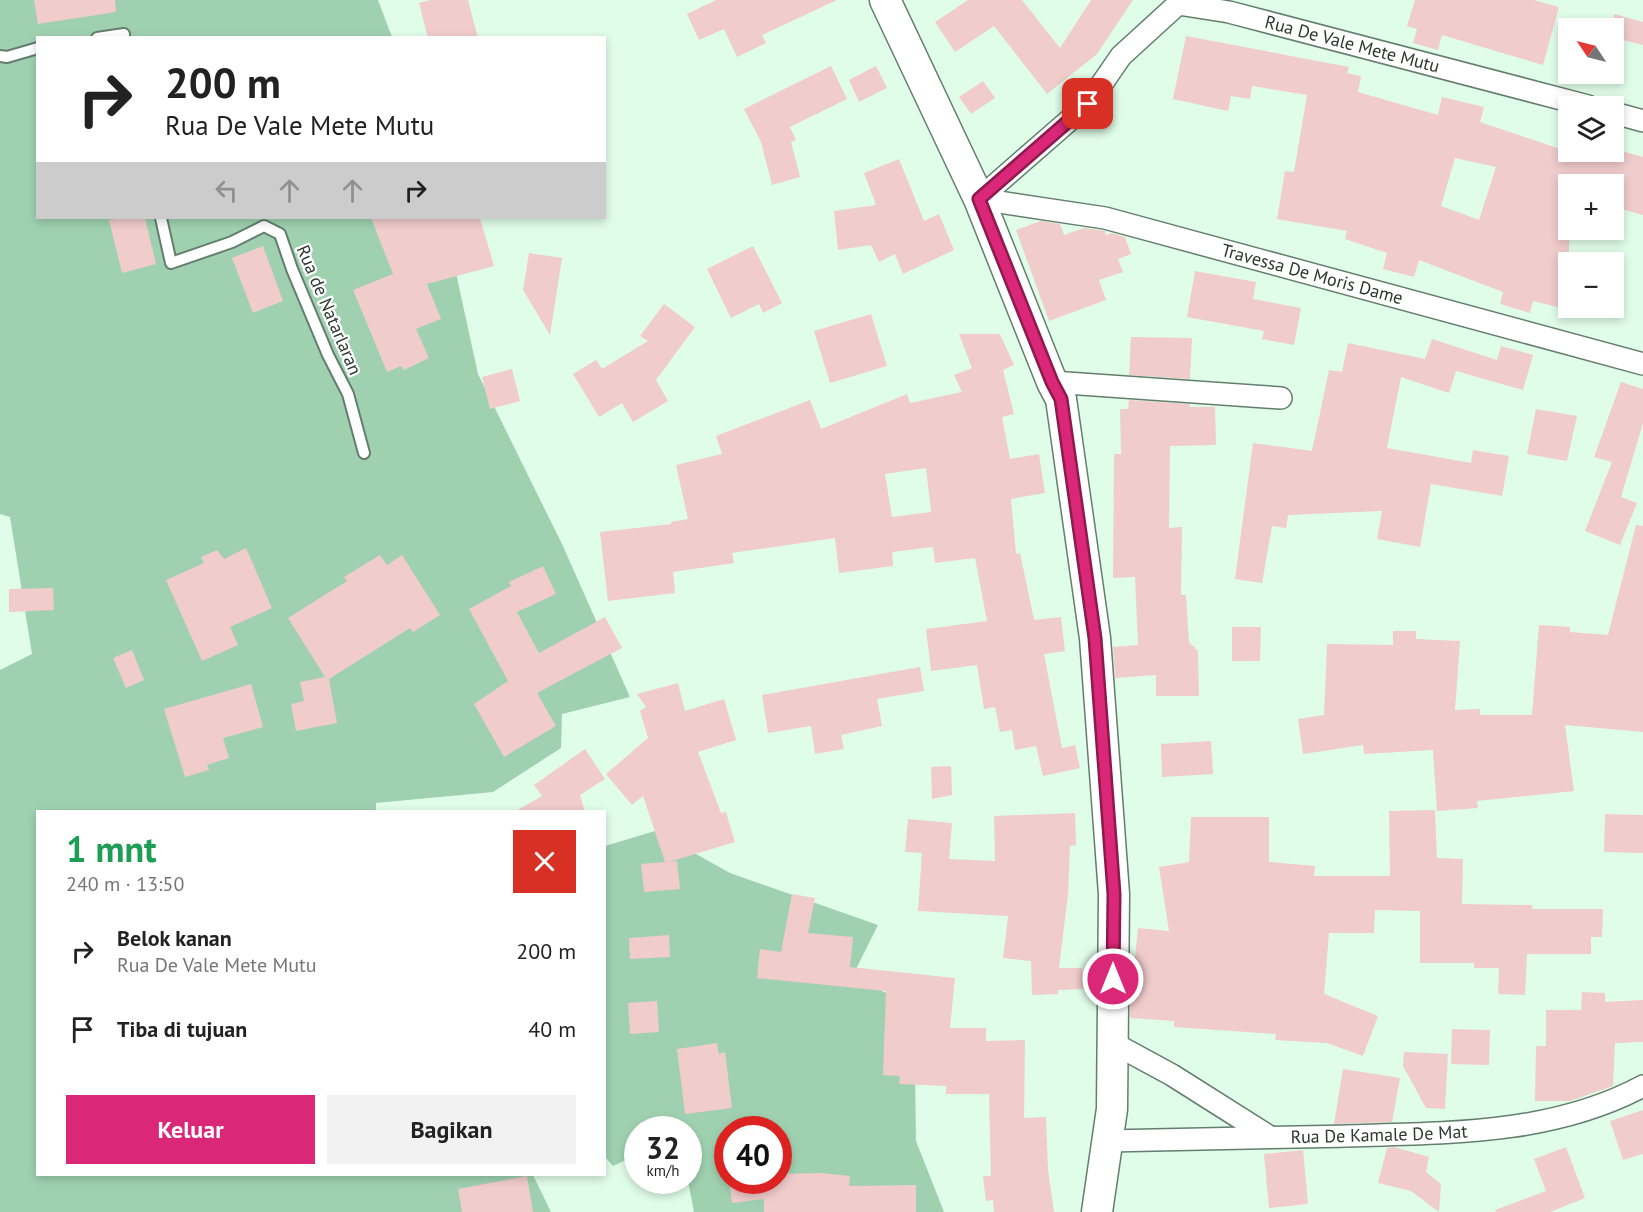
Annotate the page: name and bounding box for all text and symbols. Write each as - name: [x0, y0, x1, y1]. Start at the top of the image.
- street label: Rua De Vale Mete Mutu: [1262, 10, 1442, 78]
- north arrow: [1558, 18, 1624, 84]
- map controls: [1558, 18, 1624, 318]
- text: 200 m: [165, 55, 281, 110]
- icon: right: [66, 60, 144, 138]
- pin: [1062, 78, 1113, 129]
- icon: arrive: [1071, 87, 1104, 120]
- button: layers: [1558, 96, 1624, 162]
- text: Rua De Vale Mete Mutu: [165, 108, 434, 142]
- icon: left: [210, 174, 243, 207]
- icon: ahead: [273, 174, 306, 207]
- icon: ahead: [336, 174, 369, 207]
- icon: right: [399, 174, 432, 207]
- button: +: [1558, 174, 1624, 240]
- street label: Travessa De Moris Dame: [1219, 238, 1406, 309]
- street label: Rua de Natarlaran: [292, 241, 367, 378]
- button: −: [1558, 252, 1624, 318]
- text: 1 mnt: [66, 825, 157, 872]
- button: close: [513, 830, 576, 893]
- text: 240 m · 13:50: [66, 871, 184, 897]
- text: Belok kanan: [117, 924, 232, 952]
- icon: right: [66, 935, 99, 968]
- text: 200 m: [516, 937, 576, 965]
- position arrow: [1081, 947, 1145, 1011]
- text: Rua De Vale Mete Mutu: [117, 952, 317, 978]
- icon: arrive: [66, 1013, 99, 1046]
- text: Tiba di tujuan: [117, 1015, 247, 1043]
- text: 40 m: [528, 1015, 576, 1043]
- button: Keluar: [66, 1095, 315, 1164]
- button: Bagikan: [327, 1095, 576, 1164]
- speed limit sign: 40: [714, 1116, 792, 1194]
- street label: Rua De Kamale De Mat: [1290, 1119, 1468, 1148]
- text: 32: [646, 1128, 680, 1167]
- text: km/h: [647, 1161, 679, 1180]

